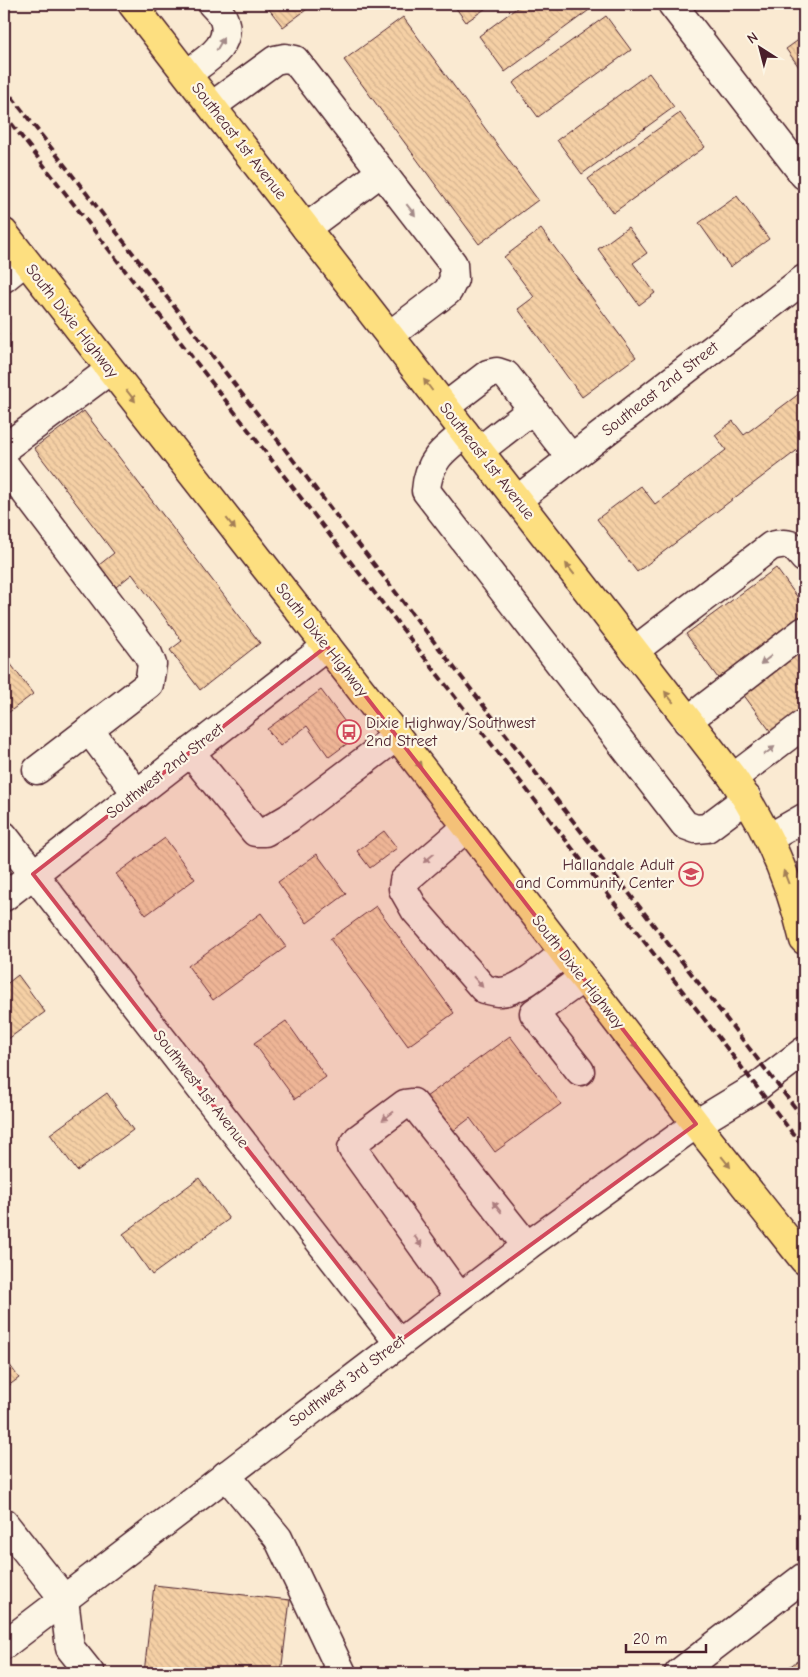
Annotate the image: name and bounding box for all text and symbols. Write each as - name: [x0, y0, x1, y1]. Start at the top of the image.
- north arrow: [736, 22, 786, 72]
- text: N: [744, 28, 761, 47]
- one-way arrow: [216, 36, 224, 51]
- street label: Southeast 1st Avenue: [188, 79, 290, 203]
- one-way arrow: [406, 204, 416, 217]
- street label: South Dixie Highway: [22, 261, 122, 382]
- street label: Southeast 2nd Street: [598, 338, 722, 440]
- one-way arrow: [423, 378, 433, 391]
- one-way arrow: [125, 389, 136, 402]
- street label: Southeast 1st Avenue: [436, 399, 538, 523]
- one-way arrow: [225, 517, 236, 530]
- one-way arrow: [565, 562, 575, 576]
- street label: South Dixie Highway: [272, 580, 372, 701]
- one-way arrow: [760, 655, 773, 666]
- one-way arrow: [664, 691, 675, 704]
- place label: Dixie Highway/Southwest 2nd Street: [366, 714, 536, 750]
- street label: Southwest 2nd Street: [103, 719, 227, 822]
- bus stop icon: Dixie Highway/Southwest 2nd Street: [336, 719, 362, 745]
- one-way arrow: [762, 746, 776, 756]
- one-way arrow: [412, 755, 422, 769]
- one-way arrow: [424, 852, 436, 864]
- place label: Hallandale Adult and Community Center: [515, 856, 675, 892]
- school or university icon: Hallandale Adult and Community Center: [678, 861, 704, 887]
- one-way arrow: [781, 870, 789, 884]
- street label: South Dixie Highway: [528, 912, 628, 1033]
- one-way arrow: [472, 976, 483, 989]
- street label: Southwest 1st Avenue: [150, 1027, 252, 1151]
- one-way arrow: [628, 1036, 639, 1049]
- one-way arrow: [381, 1111, 395, 1121]
- one-way arrow: [721, 1155, 732, 1168]
- one-way arrow: [491, 1201, 502, 1214]
- one-way arrow: [413, 1234, 423, 1248]
- street label: Southwest 3rd Street: [286, 1331, 409, 1430]
- scale bar: [626, 1622, 706, 1654]
- text: 20 m: [633, 1630, 667, 1648]

